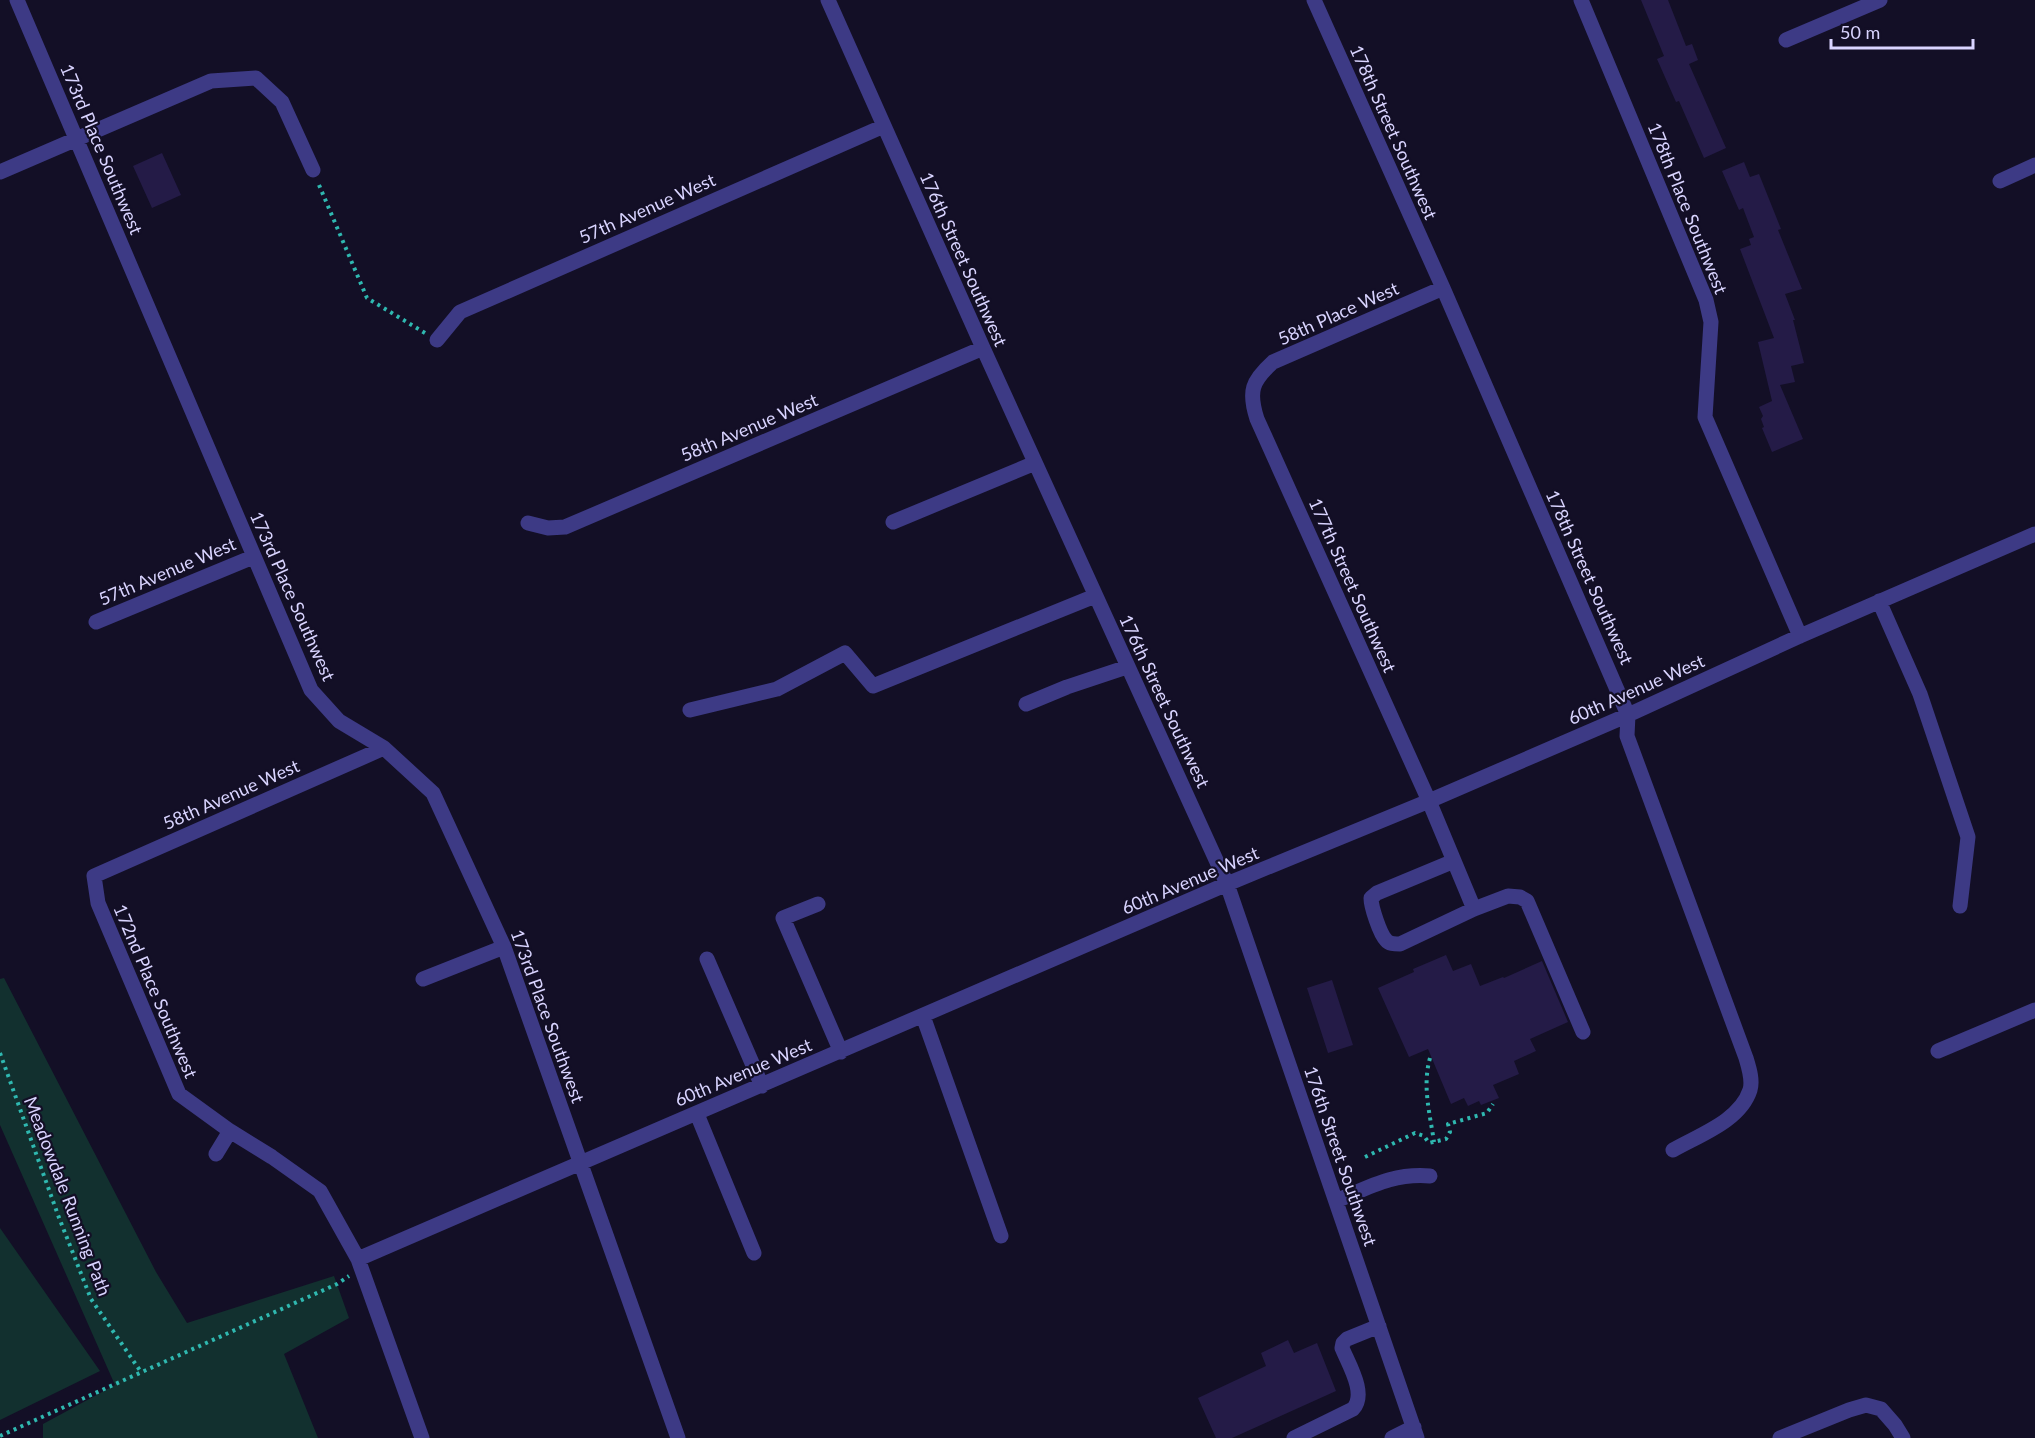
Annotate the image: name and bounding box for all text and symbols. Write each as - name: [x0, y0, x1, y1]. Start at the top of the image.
- scale bar: [1831, 12, 1974, 50]
- text: 50 m: [1840, 21, 1880, 43]
- street label: 178th Street Southwest: [1346, 41, 1443, 223]
- street label: 173rd Place Southwest: [56, 61, 148, 238]
- street label: 178th Place Southwest: [1644, 119, 1733, 298]
- street label: 57th Avenue West: [576, 168, 719, 248]
- street label: 176th Street Southwest: [916, 168, 1013, 350]
- street label: 58th Place West: [1274, 276, 1402, 349]
- street label: 58th Avenue West: [677, 388, 821, 466]
- street label: 178th Street Southwest: [1542, 486, 1639, 668]
- street label: 177th Street Southwest: [1305, 494, 1402, 676]
- street label: 173rd Place Southwest: [246, 508, 340, 685]
- street label: 57th Avenue West: [95, 532, 239, 610]
- street label: 176th Street Southwest: [1115, 611, 1215, 792]
- street label: 60th Avenue West: [1565, 649, 1708, 729]
- street label: 58th Avenue West: [160, 754, 303, 834]
- street label: 60th Avenue West: [1118, 841, 1262, 919]
- street label: 172nd Place Southwest: [109, 901, 203, 1082]
- street label: 173rd Place Southwest: [506, 926, 590, 1106]
- street label: 60th Avenue West: [671, 1033, 815, 1111]
- street label: 176th Street Southwest: [1300, 1063, 1382, 1249]
- street label: Meadowdale Running Path: [20, 1093, 116, 1299]

